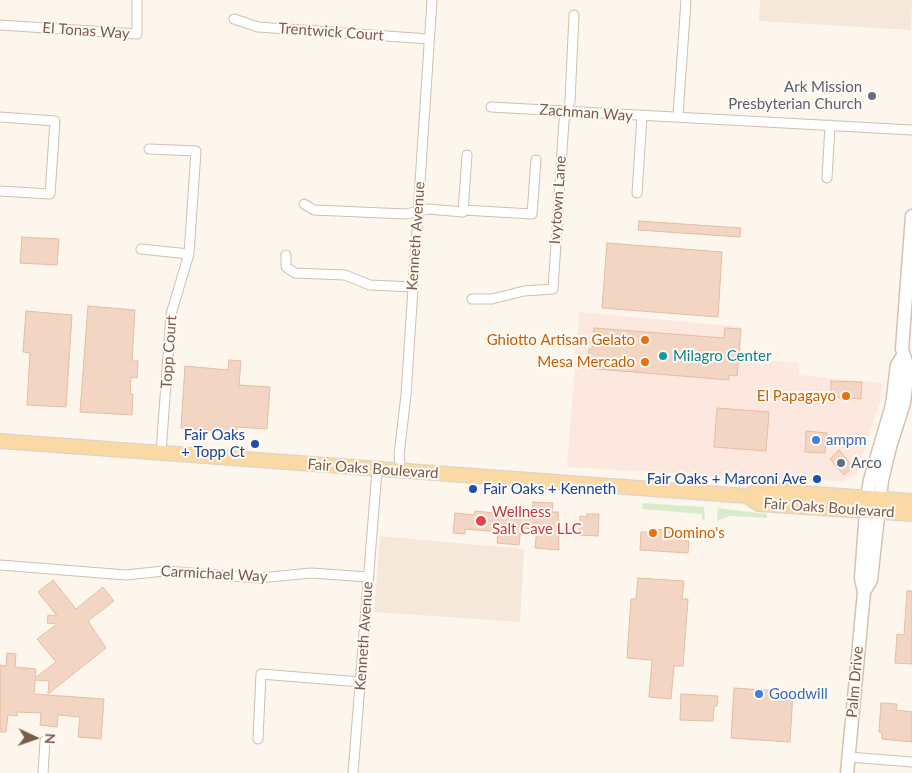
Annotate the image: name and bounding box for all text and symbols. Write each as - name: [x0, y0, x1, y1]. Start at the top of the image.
- street label: El Tonas Way: [42, 19, 130, 43]
- street label: Trentwick Court: [278, 19, 384, 45]
- place label: Ark Mission Presbyterian Church: [728, 78, 862, 113]
- marker: Ark Mission Presbyterian Church: [866, 90, 878, 102]
- street label: Zachman Way: [539, 101, 633, 125]
- street label: Ivytown Lane: [546, 155, 570, 245]
- street label: Kenneth Avenue: [403, 181, 429, 291]
- street label: Topp Court: [157, 315, 181, 389]
- place label: Ghiotto Artisan Gelato: [487, 331, 635, 349]
- marker: Ghiotto Artisan Gelato: [639, 334, 651, 346]
- place label: Milagro Center: [673, 347, 771, 365]
- marker: Milagro Center: [657, 350, 669, 362]
- place label: Mesa Mercado: [537, 353, 635, 371]
- marker: Mesa Mercado: [639, 356, 651, 368]
- place label: El Papagayo: [757, 387, 836, 405]
- marker: El Papagayo: [840, 390, 852, 402]
- place label: Fair Oaks + Topp Ct: [181, 426, 245, 461]
- place label: ampm: [826, 431, 867, 449]
- marker: ampm: [810, 434, 822, 446]
- marker: Fair Oaks + Topp Ct: [249, 438, 261, 450]
- place label: Arco: [851, 454, 882, 472]
- street label: Fair Oaks Boulevard: [307, 455, 439, 483]
- marker: Arco: [835, 457, 847, 469]
- place label: Fair Oaks + Marconi Ave: [647, 470, 807, 488]
- marker: Fair Oaks + Marconi Ave: [811, 473, 823, 485]
- place label: Fair Oaks + Kenneth: [483, 480, 616, 498]
- marker: Fair Oaks + Kenneth: [467, 483, 479, 495]
- street label: Fair Oaks Boulevard: [763, 494, 895, 522]
- place label: Wellness Salt Cave LLC: [492, 503, 582, 538]
- marker: Wellness Salt Cave LLC: [474, 514, 488, 528]
- place label: Domino's: [663, 524, 725, 542]
- marker: Domino's: [647, 527, 659, 539]
- street label: Carmichael Way: [160, 562, 268, 586]
- street label: Kenneth Avenue: [351, 581, 377, 691]
- street label: Palm Drive: [843, 646, 867, 718]
- place label: Goodwill: [769, 685, 828, 703]
- marker: Goodwill: [753, 688, 765, 700]
- north arrow: [10, 713, 60, 763]
- text: N: [42, 733, 59, 745]

